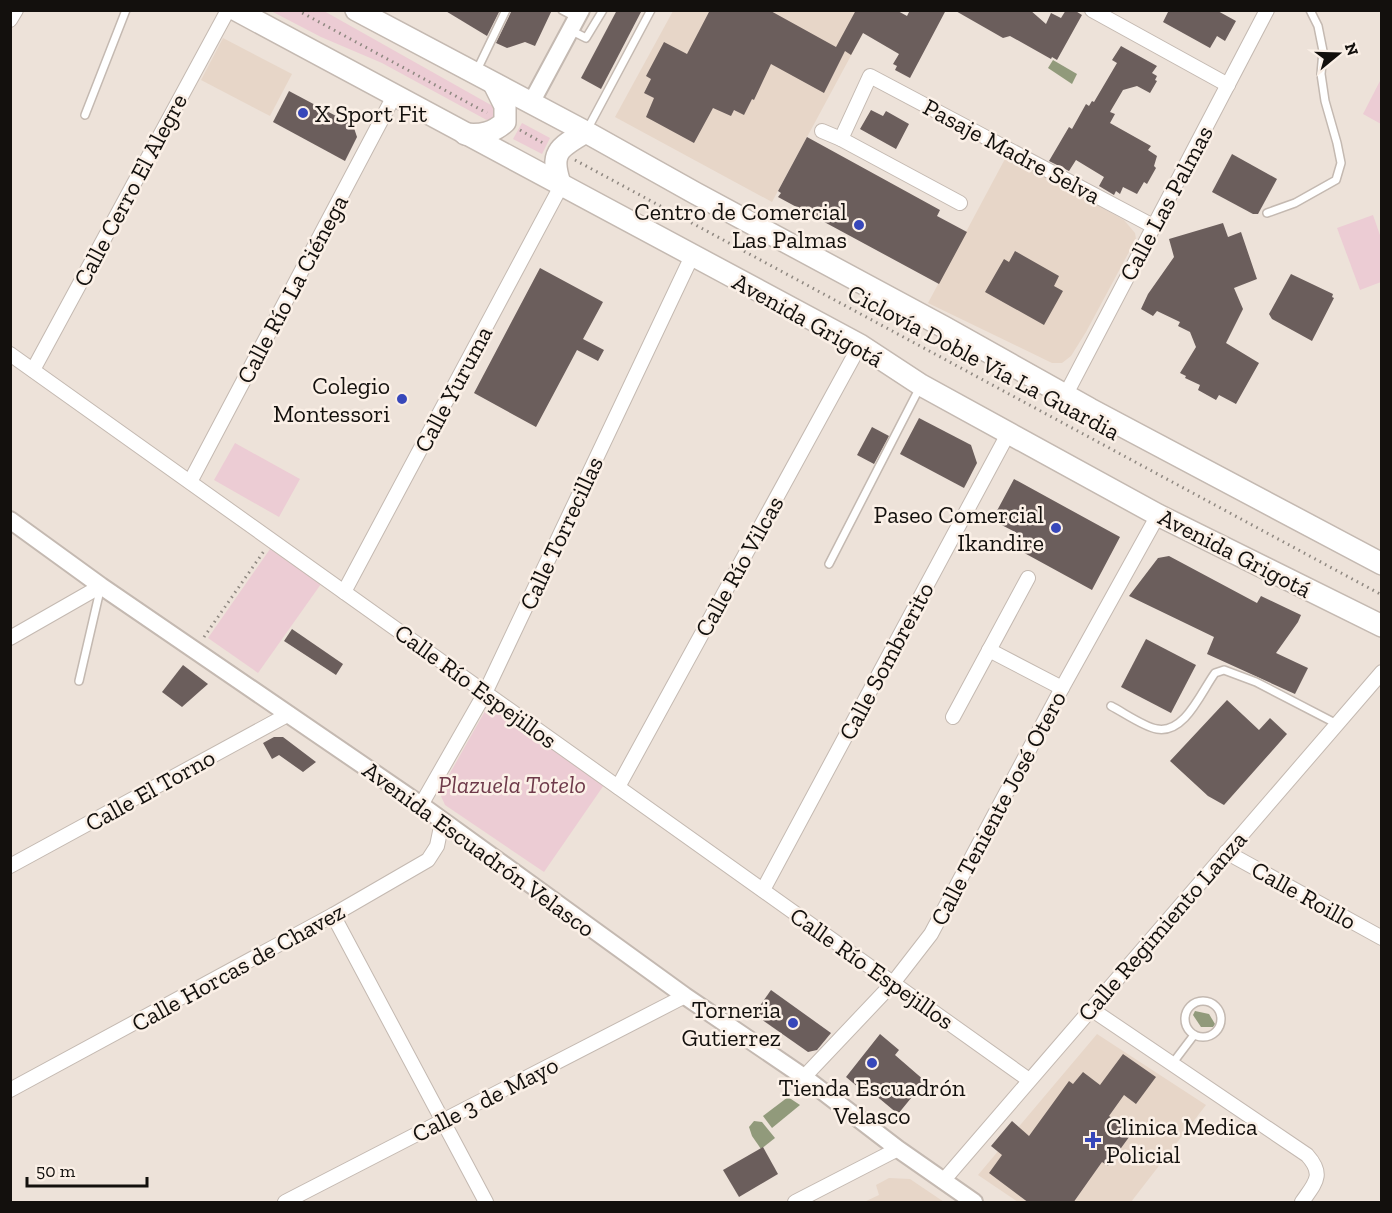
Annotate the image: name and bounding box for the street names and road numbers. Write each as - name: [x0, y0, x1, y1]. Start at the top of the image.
- street label: Calle Cerro El Alegre: [67, 89, 193, 291]
- street label: Pasaje Madre Selva: [918, 92, 1106, 210]
- street label: Calle Las Palmas: [1113, 120, 1219, 286]
- street label: Calle Río La Ciénega: [230, 189, 354, 388]
- street label: Avenida Grigotá: [728, 267, 889, 373]
- street label: Ciclovía Doble Vía La Guardia: [843, 278, 1125, 446]
- street label: Calle Yuruma: [408, 321, 499, 457]
- street label: Calle Torrecillas: [513, 452, 609, 614]
- street label: Calle Río Vilcas: [688, 491, 790, 641]
- street label: Avenida Grigotá: [1154, 502, 1317, 604]
- street label: Calle Sombrerito: [832, 577, 940, 745]
- street label: Calle Río Espejillos: [389, 617, 563, 755]
- street label: Calle Teniente José Otero: [924, 686, 1072, 930]
- street label: Calle El Torno: [80, 742, 220, 838]
- street label: Avenida Escuadrón Velasco: [357, 755, 601, 943]
- street label: Calle Regimiento Lanza: [1071, 825, 1253, 1027]
- street label: Calle Roillo: [1247, 854, 1361, 936]
- street label: Calle Horcas de Chavez: [126, 896, 350, 1038]
- street label: Calle Río Espejillos: [784, 901, 960, 1035]
- street label: Calle 3 de Mayo: [407, 1050, 563, 1148]

